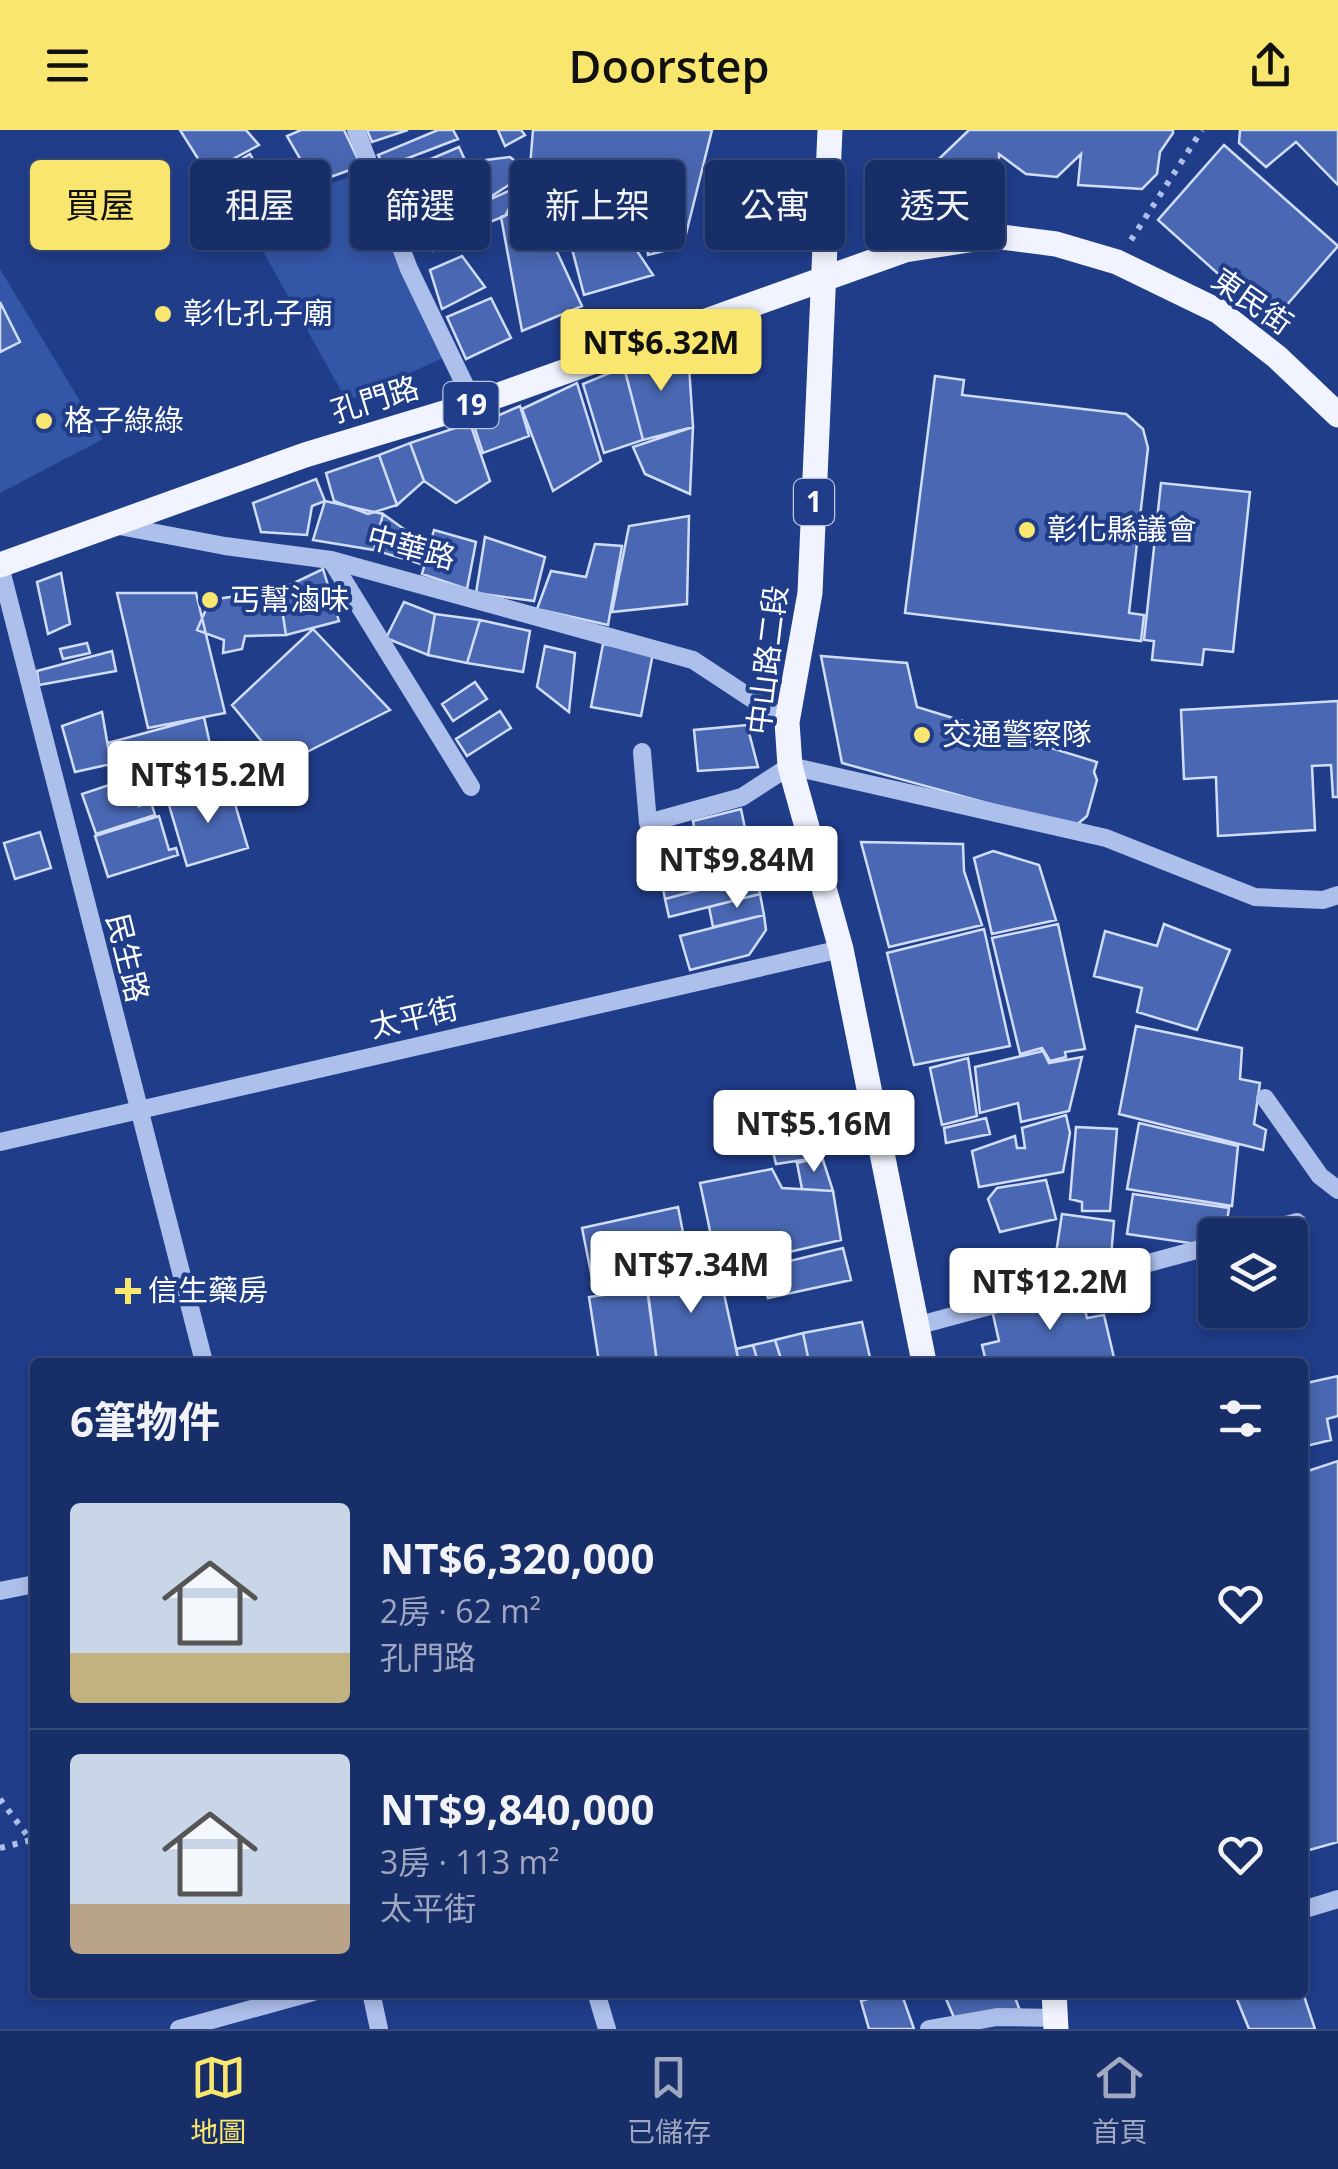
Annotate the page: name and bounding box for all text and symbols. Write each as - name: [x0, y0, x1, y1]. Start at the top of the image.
- text: Doorstep: [569, 35, 769, 96]
- icon: menu: [40, 38, 95, 93]
- icon: share: [1243, 38, 1298, 93]
- chip: 買屋: [30, 160, 170, 250]
- chip: 租屋: [190, 160, 330, 250]
- chip: 篩選: [350, 160, 490, 250]
- chip: 新上架: [510, 160, 685, 250]
- chip: 公寓: [705, 160, 845, 250]
- chip: 透天: [865, 160, 1005, 250]
- street label: 東民街: [1204, 258, 1301, 343]
- place label: 彰化孔子廟: [183, 292, 333, 333]
- marker: 彰化孔子廟: [152, 303, 174, 325]
- pin: NT$6.32M: [558, 309, 764, 394]
- text: NT$6.32M: [582, 320, 740, 363]
- street label: 孔門路: [326, 366, 424, 431]
- road number: 19: [444, 382, 498, 428]
- place label: 格子綠綠: [64, 399, 184, 440]
- marker: 格子綠綠: [33, 410, 55, 432]
- road number: 1: [794, 479, 834, 525]
- place label: 彰化縣議會: [1047, 508, 1197, 549]
- street label: 中華路: [363, 515, 460, 578]
- marker: 彰化縣議會: [1016, 519, 1038, 541]
- place label: 丐幫滷味: [230, 578, 350, 619]
- street label: 中山路二段: [737, 583, 796, 737]
- marker: 丐幫滷味: [199, 589, 221, 611]
- place label: 交通警察隊: [942, 713, 1092, 754]
- marker: 交通警察隊: [911, 724, 933, 746]
- pin: NT$15.2M: [105, 741, 311, 826]
- text: NT$15.2M: [129, 752, 287, 795]
- pin: NT$9.84M: [634, 826, 840, 911]
- text: NT$9.84M: [658, 837, 816, 880]
- street label: 民生路: [98, 909, 159, 1006]
- street label: 太平街: [365, 986, 462, 1047]
- pin: NT$5.16M: [711, 1090, 917, 1175]
- text: NT$5.16M: [735, 1101, 893, 1144]
- map controls: [1198, 1218, 1308, 1328]
- button: layers: [1198, 1218, 1308, 1328]
- pin: NT$7.34M: [588, 1231, 794, 1316]
- text: NT$7.34M: [612, 1242, 770, 1285]
- pin: NT$12.2M: [947, 1248, 1153, 1333]
- text: NT$12.2M: [971, 1259, 1129, 1302]
- place label: 信生藥房: [148, 1269, 268, 1310]
- marker: 信生藥房: [117, 1280, 139, 1302]
- icon: filters: [1213, 1391, 1268, 1446]
- text: 6筆物件: [70, 1392, 220, 1449]
- text: NT$6,320,000: [380, 1529, 655, 1586]
- icon: home: [150, 1543, 270, 1663]
- icon: heart: [1213, 1576, 1268, 1631]
- text: 2房 · 62 m²: [380, 1589, 541, 1632]
- text: 孔門路: [380, 1635, 476, 1678]
- text: NT$9,840,000: [380, 1780, 655, 1837]
- icon: home: [150, 1794, 270, 1914]
- icon: heart: [1213, 1827, 1268, 1882]
- text: 3房 · 113 m²: [380, 1840, 559, 1883]
- text: 太平街: [380, 1886, 476, 1929]
- tab: 地圖: [190, 2050, 246, 2150]
- tab: 已儲存: [627, 2050, 711, 2150]
- tab: 首頁: [1092, 2050, 1148, 2150]

